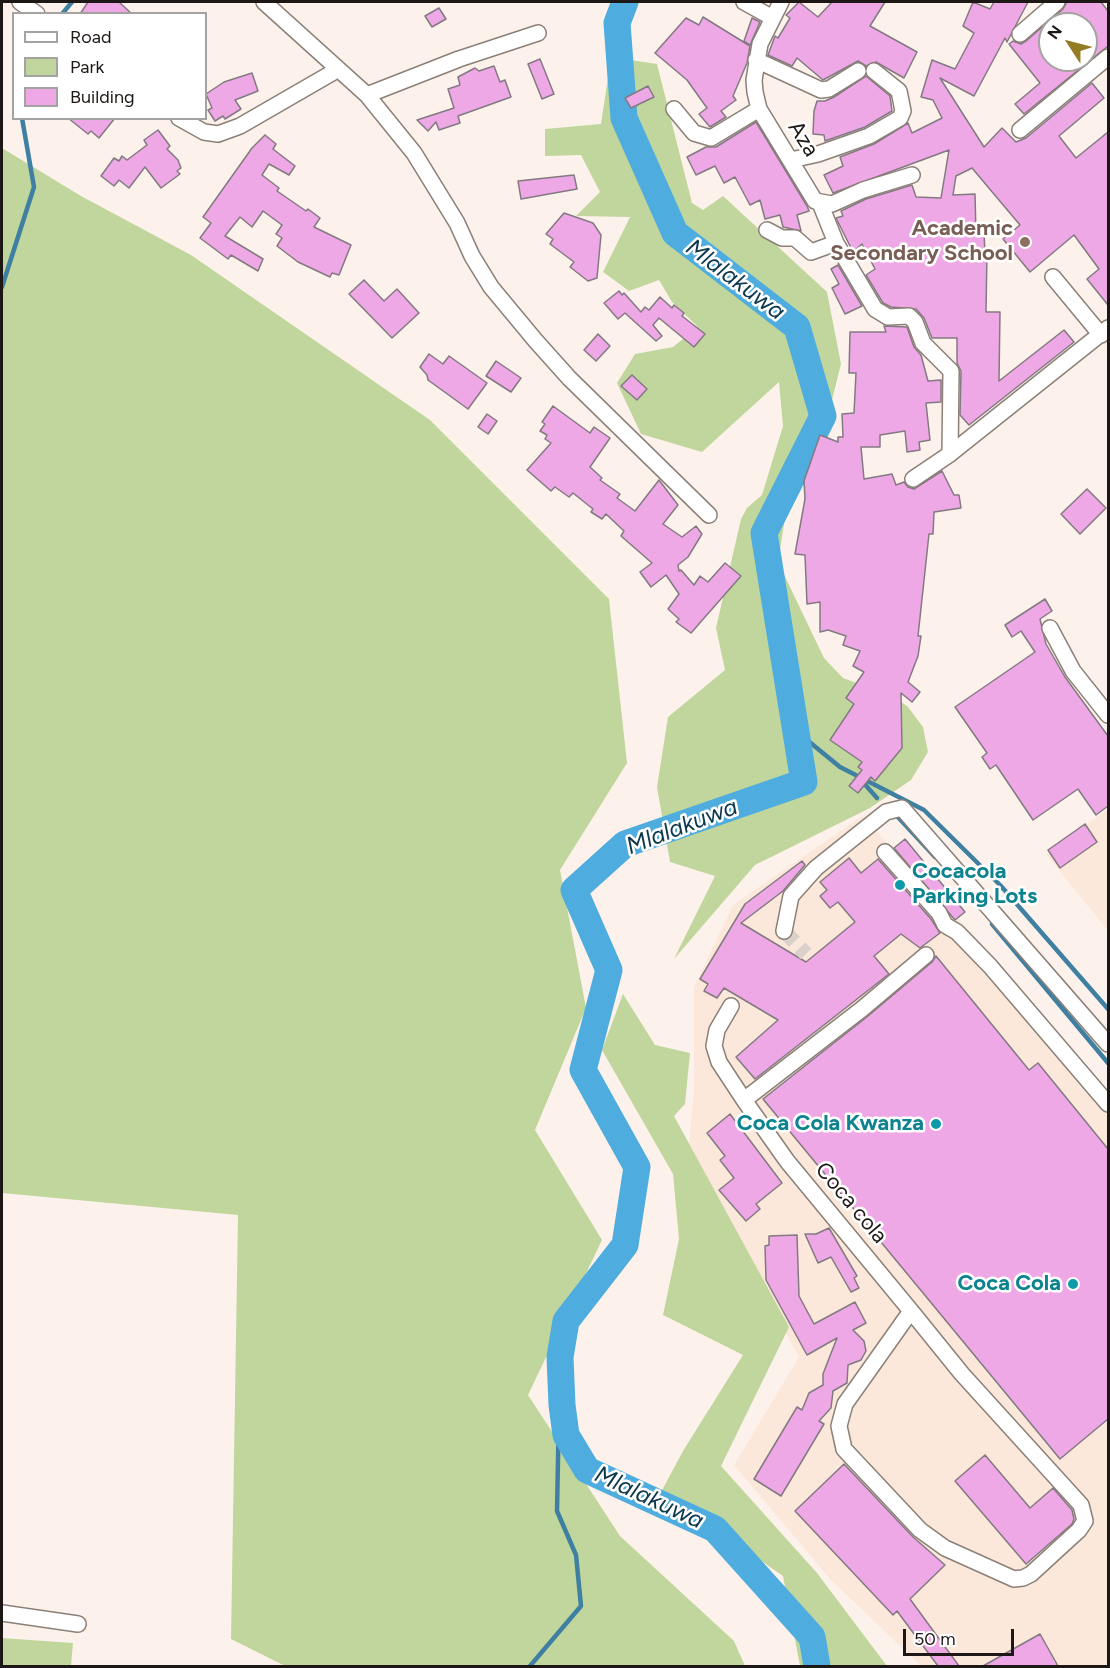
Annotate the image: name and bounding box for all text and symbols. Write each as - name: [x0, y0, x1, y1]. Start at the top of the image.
- legend: [12, 12, 207, 120]
- north arrow: [1038, 12, 1098, 72]
- text: N: [1043, 22, 1066, 43]
- text: Road: [70, 26, 111, 48]
- text: Park: [70, 56, 104, 78]
- text: Building: [70, 86, 135, 108]
- street label: Aza: [782, 116, 824, 162]
- place label: Academic Secondary School: [830, 216, 1013, 268]
- water label: Mlalakuwa: [680, 233, 790, 327]
- marker: Academic Secondary School: [1018, 235, 1032, 249]
- water label: Mlalakuwa: [622, 793, 742, 861]
- place label: Cocacola Parking Lots: [912, 859, 1037, 910]
- marker: Cocacola Parking Lots: [893, 878, 907, 892]
- place label: Coca Cola Kwanza: [737, 1111, 924, 1137]
- marker: Coca Cola Kwanza: [929, 1117, 943, 1131]
- street label: Coca cola: [809, 1157, 893, 1249]
- place label: Coca Cola: [957, 1271, 1061, 1297]
- marker: Coca Cola: [1066, 1277, 1080, 1291]
- water label: Mlalakuwa: [590, 1460, 708, 1536]
- scale bar: [906, 1617, 1017, 1655]
- text: 50 m: [914, 1628, 956, 1650]

